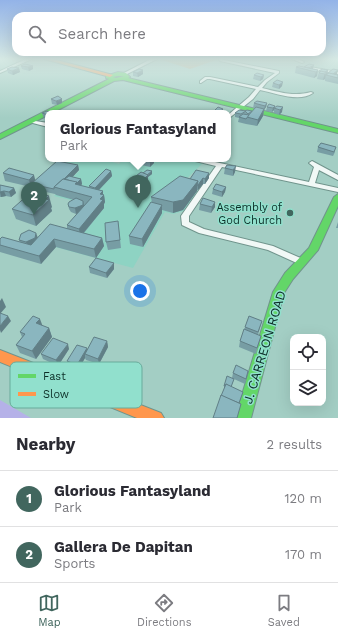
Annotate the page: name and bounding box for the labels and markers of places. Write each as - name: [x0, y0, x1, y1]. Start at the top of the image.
- pin: 1: [125, 175, 151, 208]
- pin: 2: [21, 182, 47, 215]
- place label: Assembly of God Church: [216, 201, 283, 227]
- marker: Assembly of God Church: [285, 208, 295, 218]

